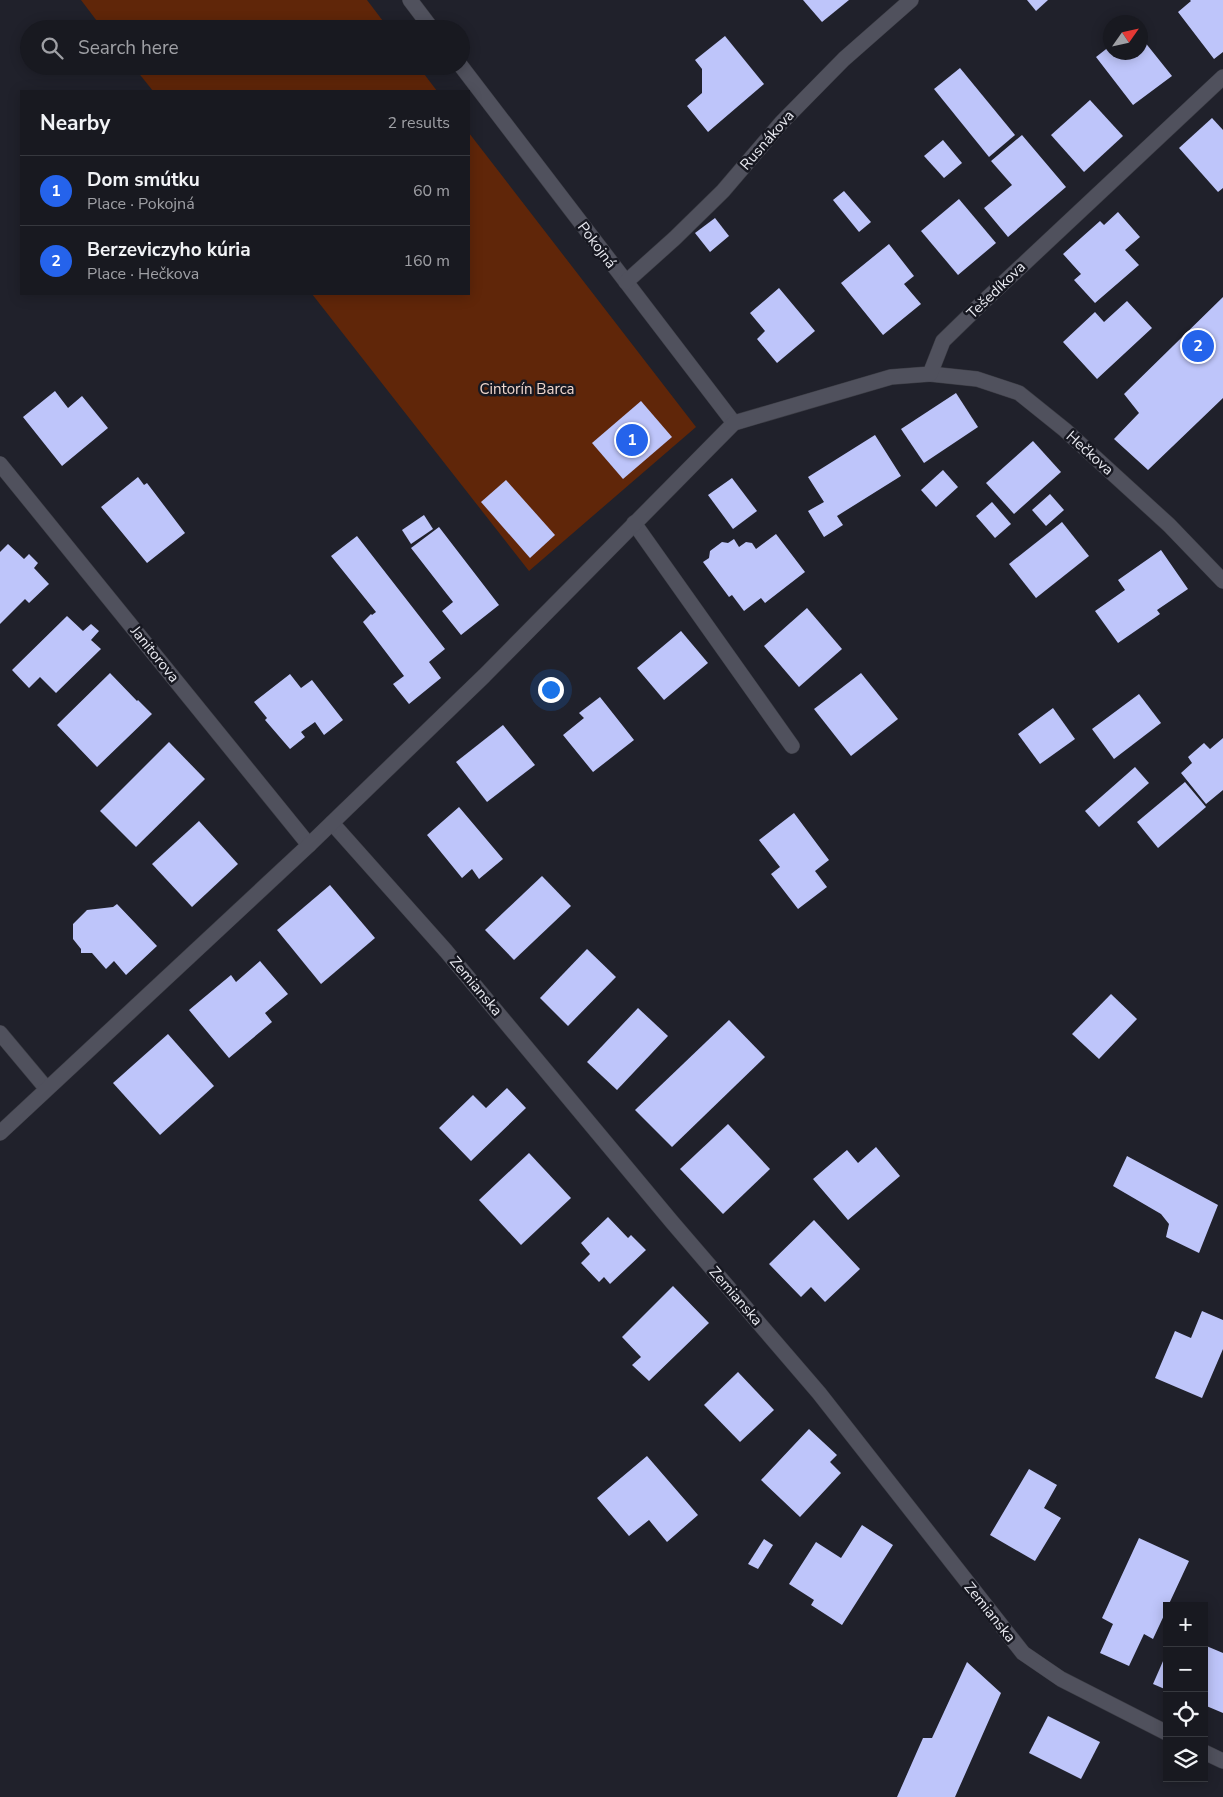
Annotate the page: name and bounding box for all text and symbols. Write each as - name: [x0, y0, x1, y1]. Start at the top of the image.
- north arrow: [1103, 15, 1148, 60]
- search box: [20, 20, 470, 75]
- icon: search: [38, 34, 66, 62]
- text: Search here: [78, 35, 179, 61]
- street label: Rusnákova: [735, 106, 799, 174]
- text: Nearby: [40, 109, 110, 137]
- text: 2 results: [388, 112, 450, 134]
- text: Dom smútku: [87, 167, 200, 193]
- text: 1: [51, 180, 61, 202]
- text: 60 m: [413, 180, 450, 202]
- text: Place · Pokojná: [87, 193, 195, 215]
- street label: Pokojná: [573, 218, 621, 272]
- text: Berzeviczyho kúria: [87, 237, 251, 263]
- text: 2: [51, 250, 61, 272]
- text: 160 m: [403, 250, 450, 272]
- street label: Tešedíkova: [962, 257, 1030, 323]
- text: Place · Hečkova: [87, 263, 199, 285]
- pin: 2: [1182, 327, 1214, 365]
- park label: Cintorín Barca: [479, 379, 575, 399]
- pin: 1: [616, 421, 648, 459]
- street label: Hečkova: [1062, 426, 1118, 480]
- street label: Janitorova: [125, 621, 184, 686]
- your location: [538, 677, 564, 703]
- street label: Zemianska: [445, 952, 507, 1020]
- street label: Zemianska: [705, 1262, 767, 1330]
- street label: Zemianska: [960, 1578, 1020, 1646]
- map controls: [1163, 1602, 1208, 1782]
- button: +: [1163, 1602, 1208, 1647]
- button: −: [1163, 1647, 1208, 1692]
- button: locate: [1163, 1692, 1208, 1737]
- button: layers: [1163, 1737, 1208, 1782]

